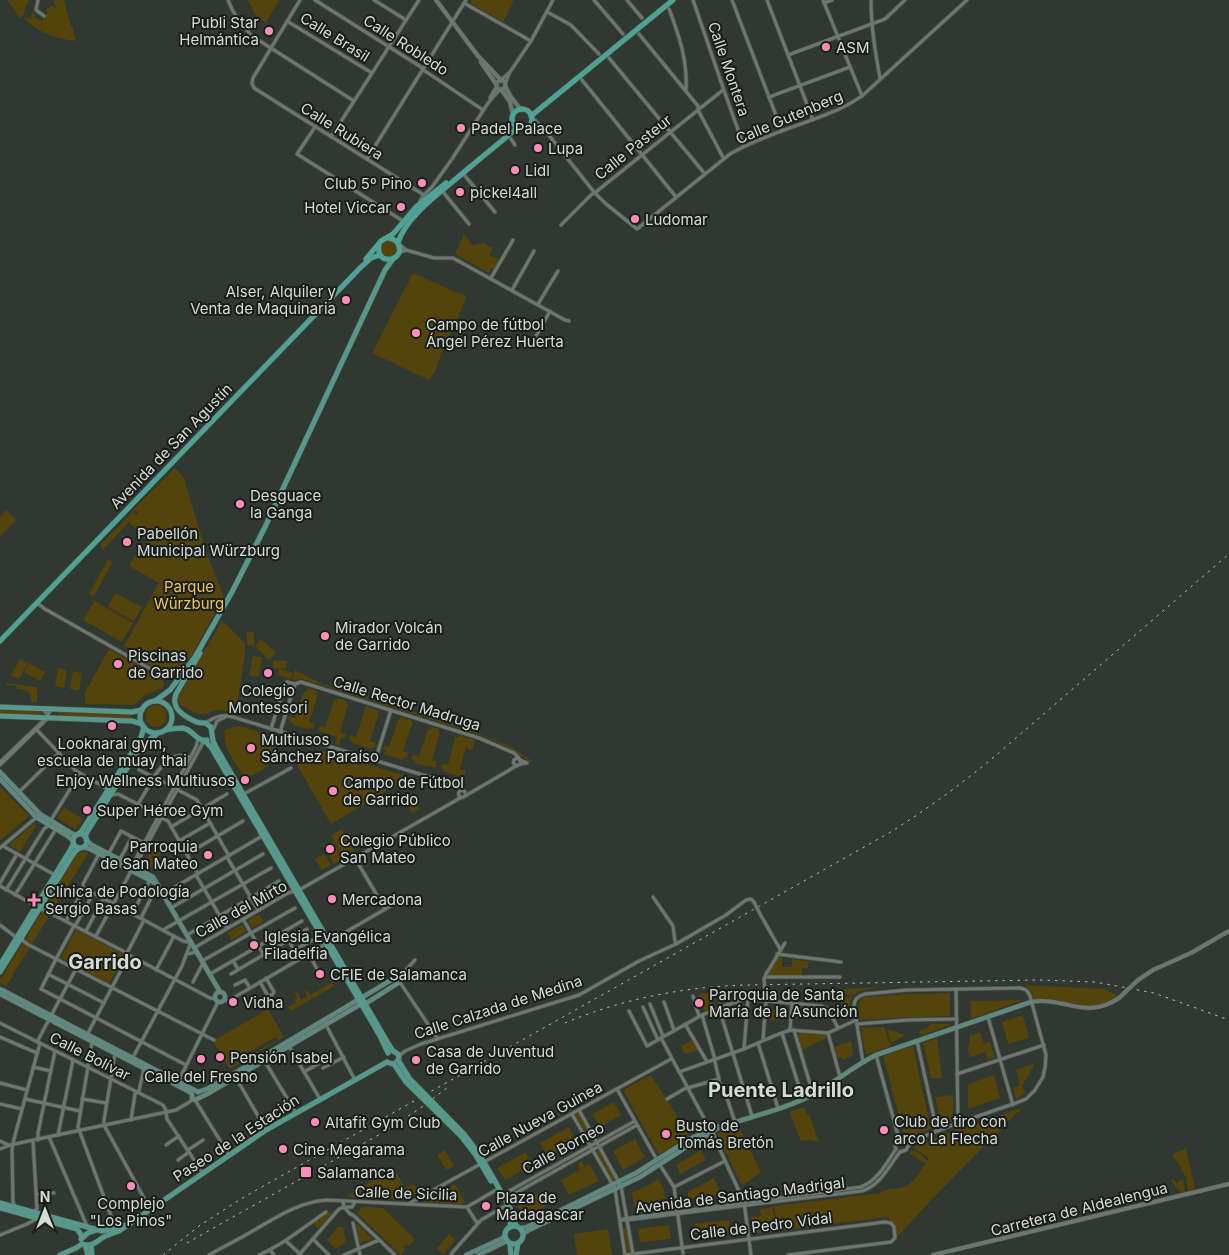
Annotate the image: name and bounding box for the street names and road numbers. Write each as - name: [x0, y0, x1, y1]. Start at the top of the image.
- street label: Calle Brasil: [297, 8, 373, 66]
- street label: Calle Robledo: [360, 10, 452, 80]
- street label: Calle Montera: [704, 19, 754, 119]
- street label: Calle Gutenberg: [733, 86, 845, 148]
- street label: Calle Rubiera: [297, 98, 387, 164]
- street label: Calle Pasteur: [591, 110, 676, 184]
- street label: Avenida de San Agustín: [106, 379, 236, 513]
- street label: Calle Rector Madruga: [331, 672, 483, 734]
- street label: Calle del Mirto: [192, 876, 290, 942]
- street label: Calle Calzada de Medina: [412, 971, 584, 1043]
- street label: Calle Bolívar: [46, 1028, 134, 1085]
- street label: Calle Nueva Guinea: [475, 1077, 605, 1161]
- street label: Paseo de la Estación: [169, 1090, 303, 1186]
- street label: Calle Borneo: [519, 1118, 607, 1178]
- street label: Avenida de Santiago Madrigal: [634, 1173, 846, 1217]
- street label: Carretera de Aldealengua: [989, 1178, 1169, 1240]
- street label: Calle de Sicilia: [354, 1182, 458, 1204]
- street label: Calle de Pedro Vidal: [689, 1208, 833, 1244]

